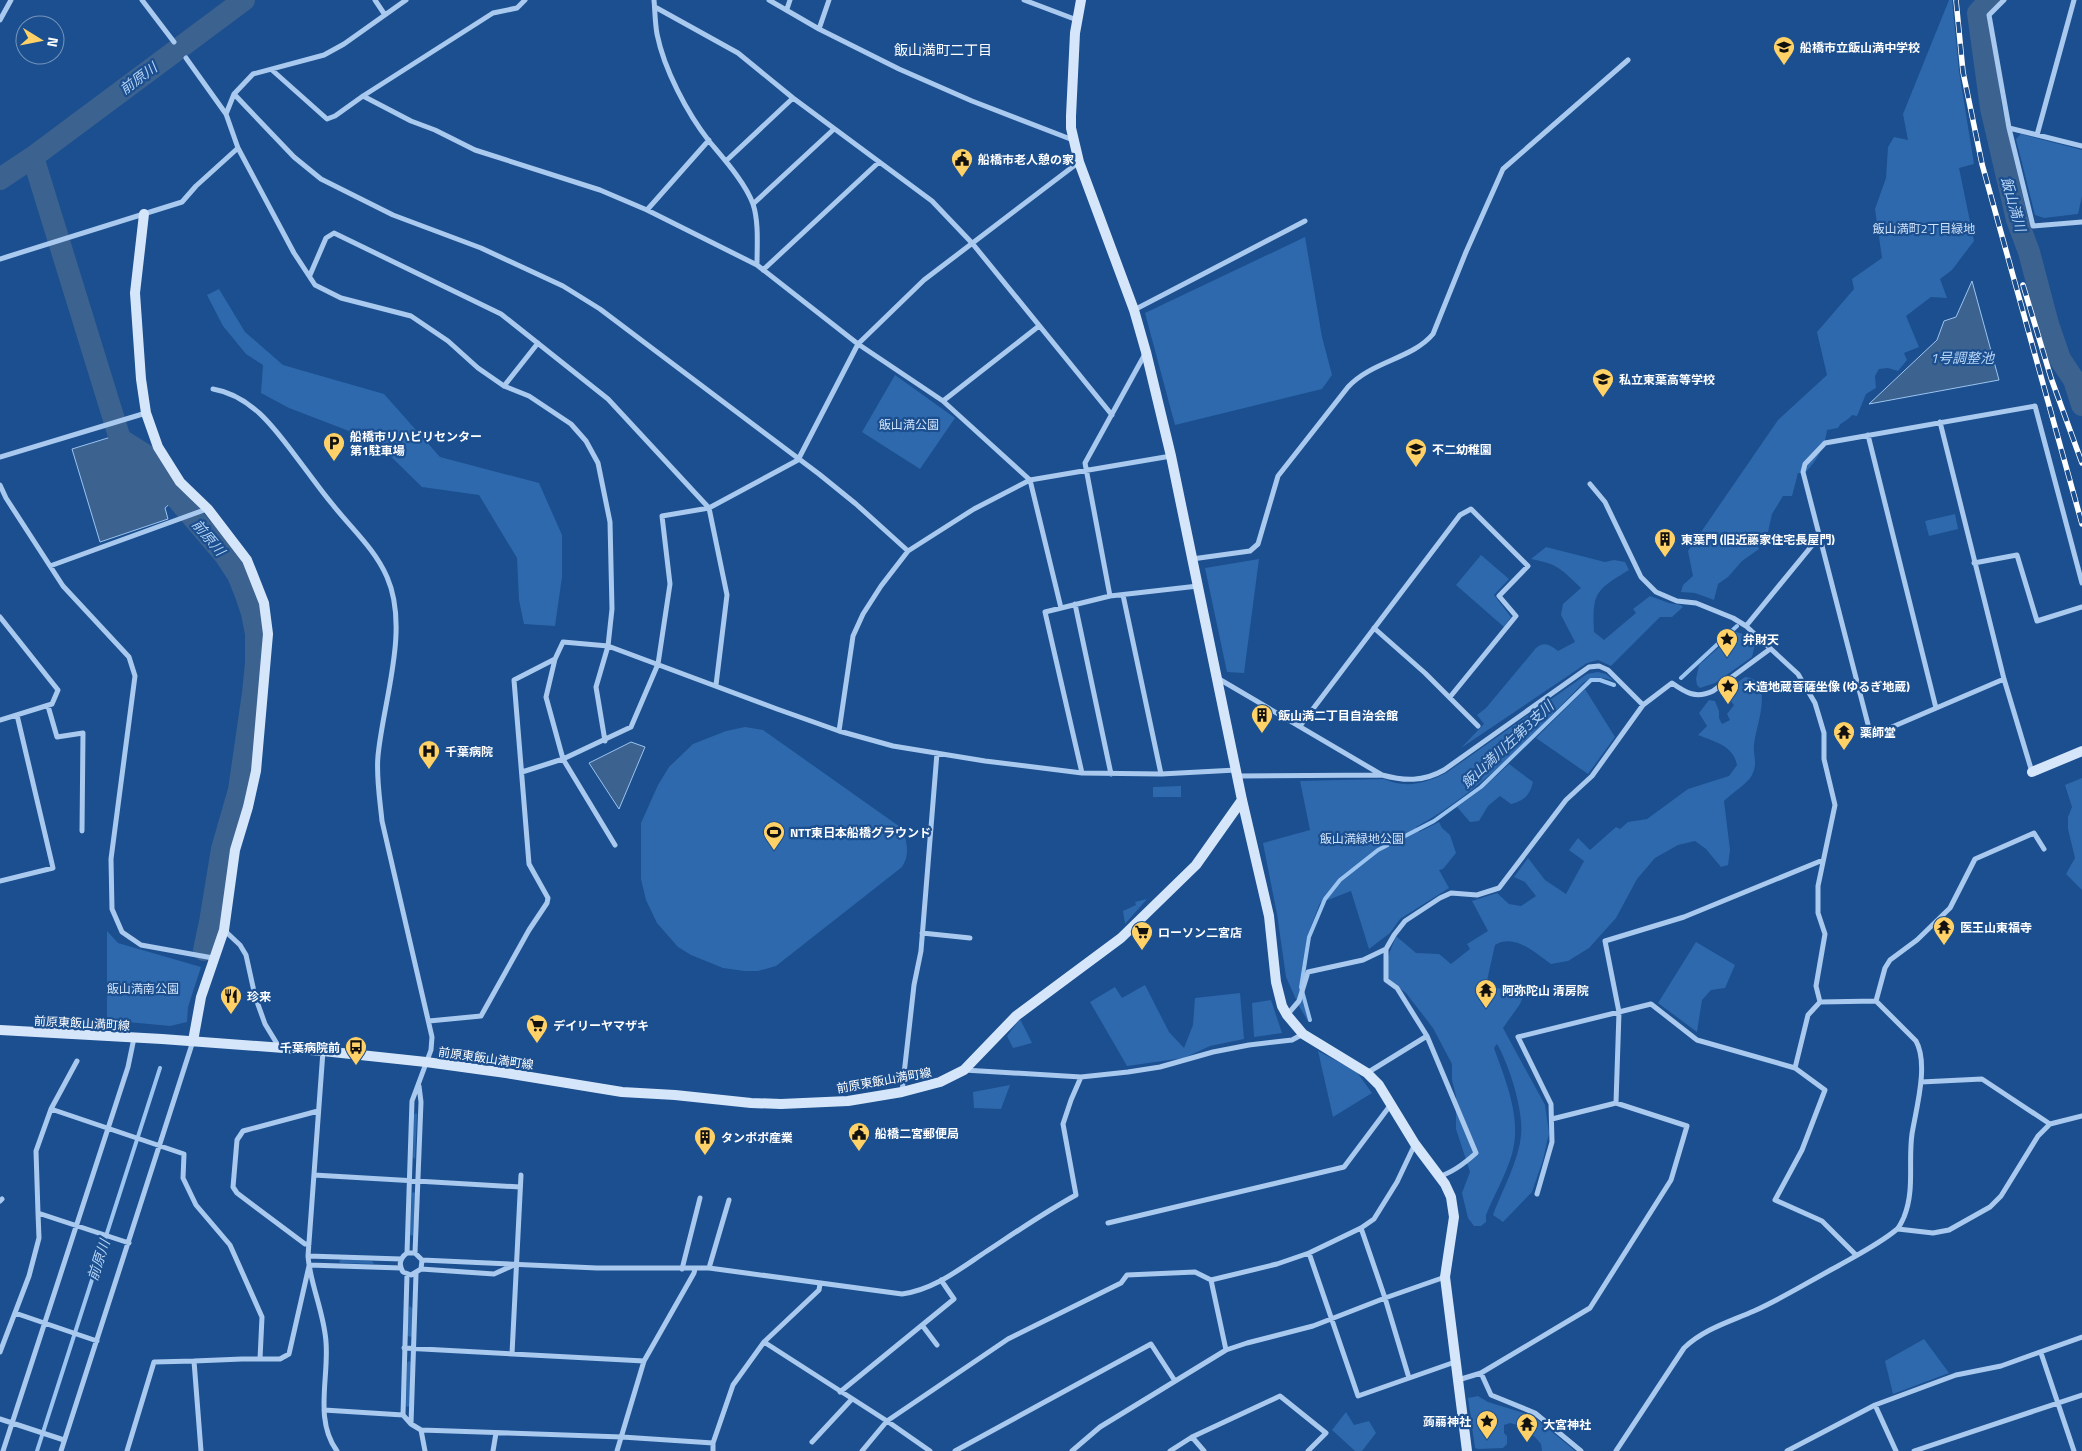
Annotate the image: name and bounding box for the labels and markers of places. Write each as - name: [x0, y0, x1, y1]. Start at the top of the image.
- school or university icon: 船橋市立飯山満中学校: [1772, 35, 1796, 66]
- place label: 船橋市立飯山満中学校: [1800, 38, 1920, 57]
- public building icon: 船橋市老人憩の家: [950, 147, 974, 178]
- place label: 船橋市老人憩の家: [978, 150, 1074, 169]
- school or university icon: 私立東葉高等学校: [1591, 367, 1615, 398]
- place label: 私立東葉高等学校: [1619, 370, 1715, 389]
- place label: 船橋市リハビリセンター 第1駐車場: [350, 427, 482, 460]
- parking icon: 船橋市リハビリセンター 第1駐車場: [322, 431, 346, 462]
- school or university icon: 不二幼稚園: [1404, 437, 1428, 468]
- place label: 不二幼稚園: [1432, 440, 1492, 459]
- building icon: 東葉門 (旧近藤家住宅長屋門): [1653, 527, 1677, 558]
- place label: 東葉門 (旧近藤家住宅長屋門): [1681, 530, 1835, 549]
- place icon: 弁財天: [1715, 627, 1739, 658]
- place label: 弁財天: [1743, 630, 1779, 649]
- place icon: 木造地蔵菩薩坐像 (ゆるぎ地蔵): [1716, 674, 1740, 705]
- place label: 木造地蔵菩薩坐像 (ゆるぎ地蔵): [1744, 677, 1910, 696]
- building icon: 飯山満二丁目自治会館: [1250, 703, 1274, 734]
- place label: 飯山満二丁目自治会館: [1278, 706, 1398, 725]
- temple icon: 薬師堂: [1832, 720, 1856, 751]
- place label: 薬師堂: [1860, 723, 1896, 742]
- hospital icon: 千葉病院: [417, 739, 441, 770]
- place label: 千葉病院: [445, 742, 493, 761]
- sports icon: NTT東日本船橋グラウンド: [762, 820, 786, 851]
- place label: NTT東日本船橋グラウンド: [790, 823, 931, 842]
- temple icon: 医王山東福寺: [1932, 915, 1956, 946]
- place label: 医王山東福寺: [1960, 918, 2032, 937]
- supermarket icon: ローソン二宮店: [1130, 920, 1154, 951]
- place label: ローソン二宮店: [1158, 923, 1242, 942]
- temple icon: 阿弥陀山 清房院: [1474, 978, 1498, 1009]
- place label: 阿弥陀山 清房院: [1502, 981, 1589, 1000]
- restaurant icon: 珍来: [219, 984, 243, 1015]
- place label: 珍来: [247, 987, 271, 1006]
- supermarket icon: デイリーヤマザキ: [525, 1013, 549, 1044]
- place label: デイリーヤマザキ: [553, 1016, 649, 1035]
- bus stop icon: 千葉病院前: [344, 1035, 368, 1066]
- place label: 千葉病院前: [280, 1038, 340, 1057]
- public building icon: 船橋二宮郵便局: [847, 1121, 871, 1152]
- place label: 船橋二宮郵便局: [875, 1124, 959, 1143]
- building icon: タンポポ産業: [693, 1125, 717, 1156]
- place label: タンポポ産業: [721, 1128, 793, 1147]
- place icon: 蒟蒻神社: [1475, 1409, 1499, 1440]
- place label: 蒟蒻神社: [1423, 1412, 1471, 1431]
- temple icon: 大宮神社: [1515, 1412, 1539, 1443]
- place label: 大宮神社: [1543, 1415, 1591, 1434]

